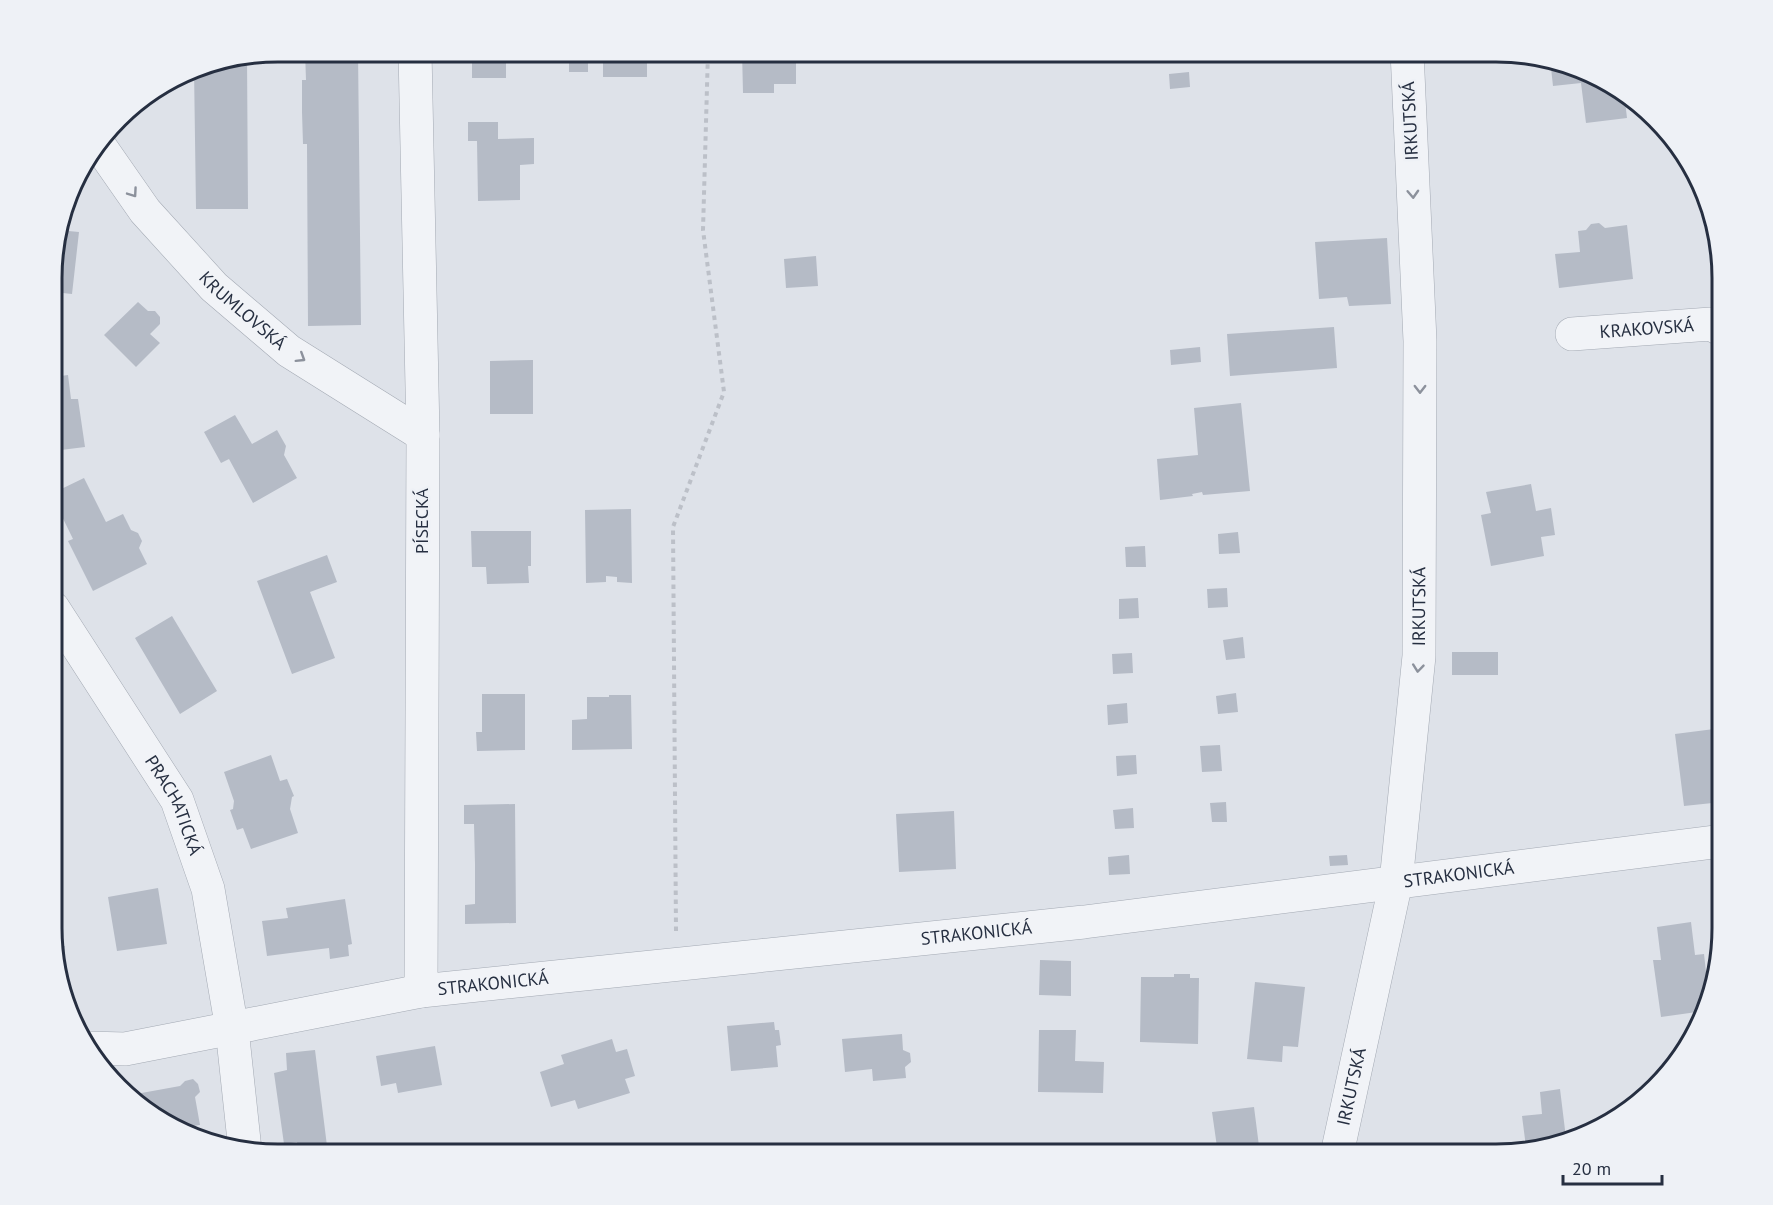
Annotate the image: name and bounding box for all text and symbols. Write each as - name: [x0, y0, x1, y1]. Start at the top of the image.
- street label: IRKUTSKÁ: [1396, 80, 1423, 161]
- one-way arrow: [126, 187, 137, 198]
- one-way arrow: [1407, 189, 1420, 198]
- street label: KRUMLOVSKÁ: [194, 266, 291, 355]
- street label: KRAKOVSKÁ: [1599, 313, 1695, 343]
- one-way arrow: [295, 351, 305, 363]
- one-way arrow: [1414, 384, 1426, 393]
- street label: PÍSECKÁ: [410, 488, 433, 554]
- street label: IRKUTSKÁ: [1407, 566, 1430, 646]
- one-way arrow: [1412, 663, 1425, 672]
- street label: PRACHATICKÁ: [140, 751, 207, 859]
- street label: STRAKONICKÁ: [1402, 855, 1516, 892]
- street label: STRAKONICKÁ: [920, 915, 1033, 950]
- street label: STRAKONICKÁ: [436, 966, 550, 1000]
- street label: IRKUTSKÁ: [1331, 1045, 1371, 1128]
- scale bar: [1563, 1148, 1662, 1186]
- text: 20 m: [1572, 1157, 1611, 1180]

